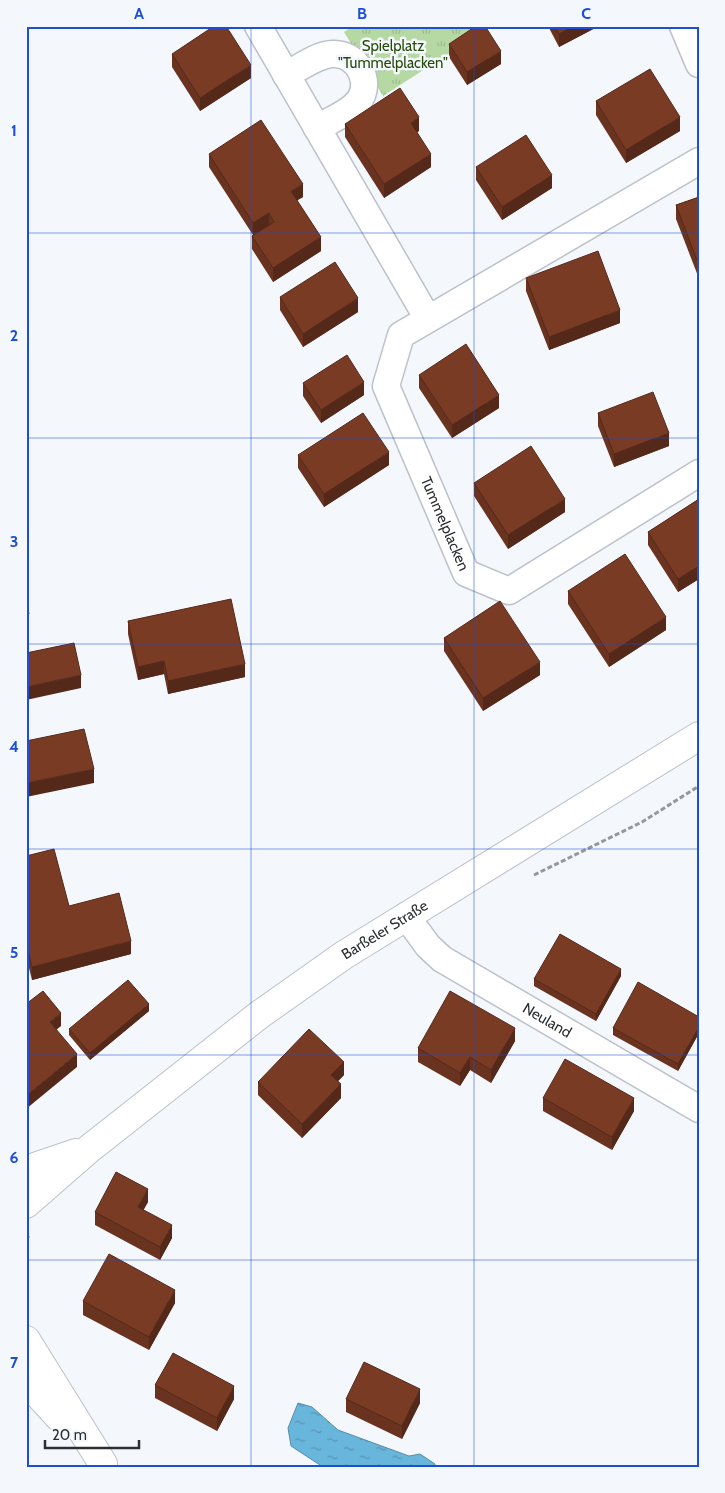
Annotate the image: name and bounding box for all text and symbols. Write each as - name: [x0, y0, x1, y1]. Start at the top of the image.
- text: A: [134, 4, 144, 23]
- text: B: [357, 4, 367, 23]
- text: C: [581, 4, 591, 23]
- park label: Spielplatz "Tummelplacken": [338, 37, 448, 72]
- text: 1: [11, 121, 17, 140]
- text: 2: [10, 326, 18, 345]
- street label: Tummelplacken: [417, 474, 473, 573]
- text: 3: [10, 532, 18, 551]
- text: 4: [9, 737, 19, 756]
- street label: Barßeler Straße: [338, 896, 432, 963]
- text: 5: [10, 943, 18, 962]
- street label: Neuland: [520, 999, 575, 1042]
- text: 6: [10, 1148, 19, 1167]
- text: 7: [10, 1353, 19, 1372]
- scale bar: [45, 1418, 139, 1450]
- text: 20 m: [52, 1426, 87, 1444]

